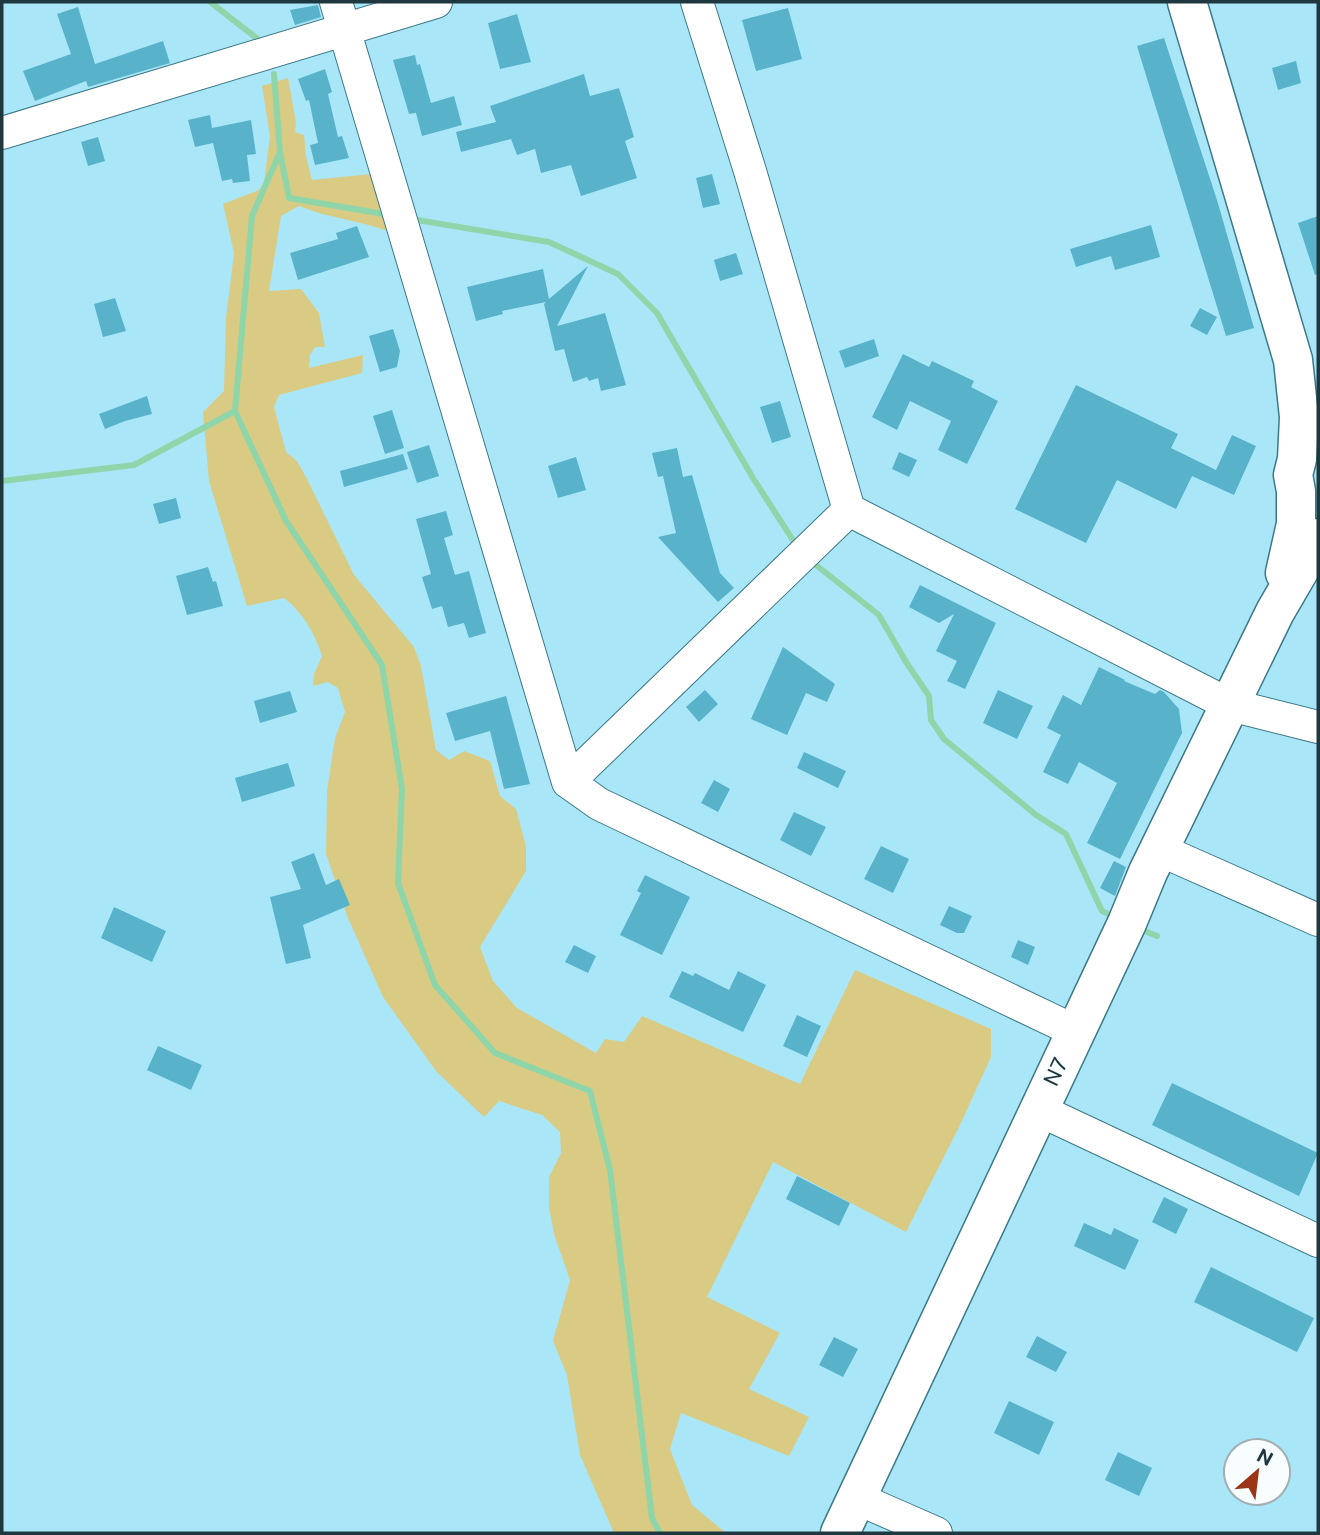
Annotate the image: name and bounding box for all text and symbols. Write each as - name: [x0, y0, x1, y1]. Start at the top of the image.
- street label: N7: [1038, 1054, 1073, 1090]
- north arrow: [1222, 1437, 1292, 1507]
- text: N: [1253, 1444, 1277, 1470]

